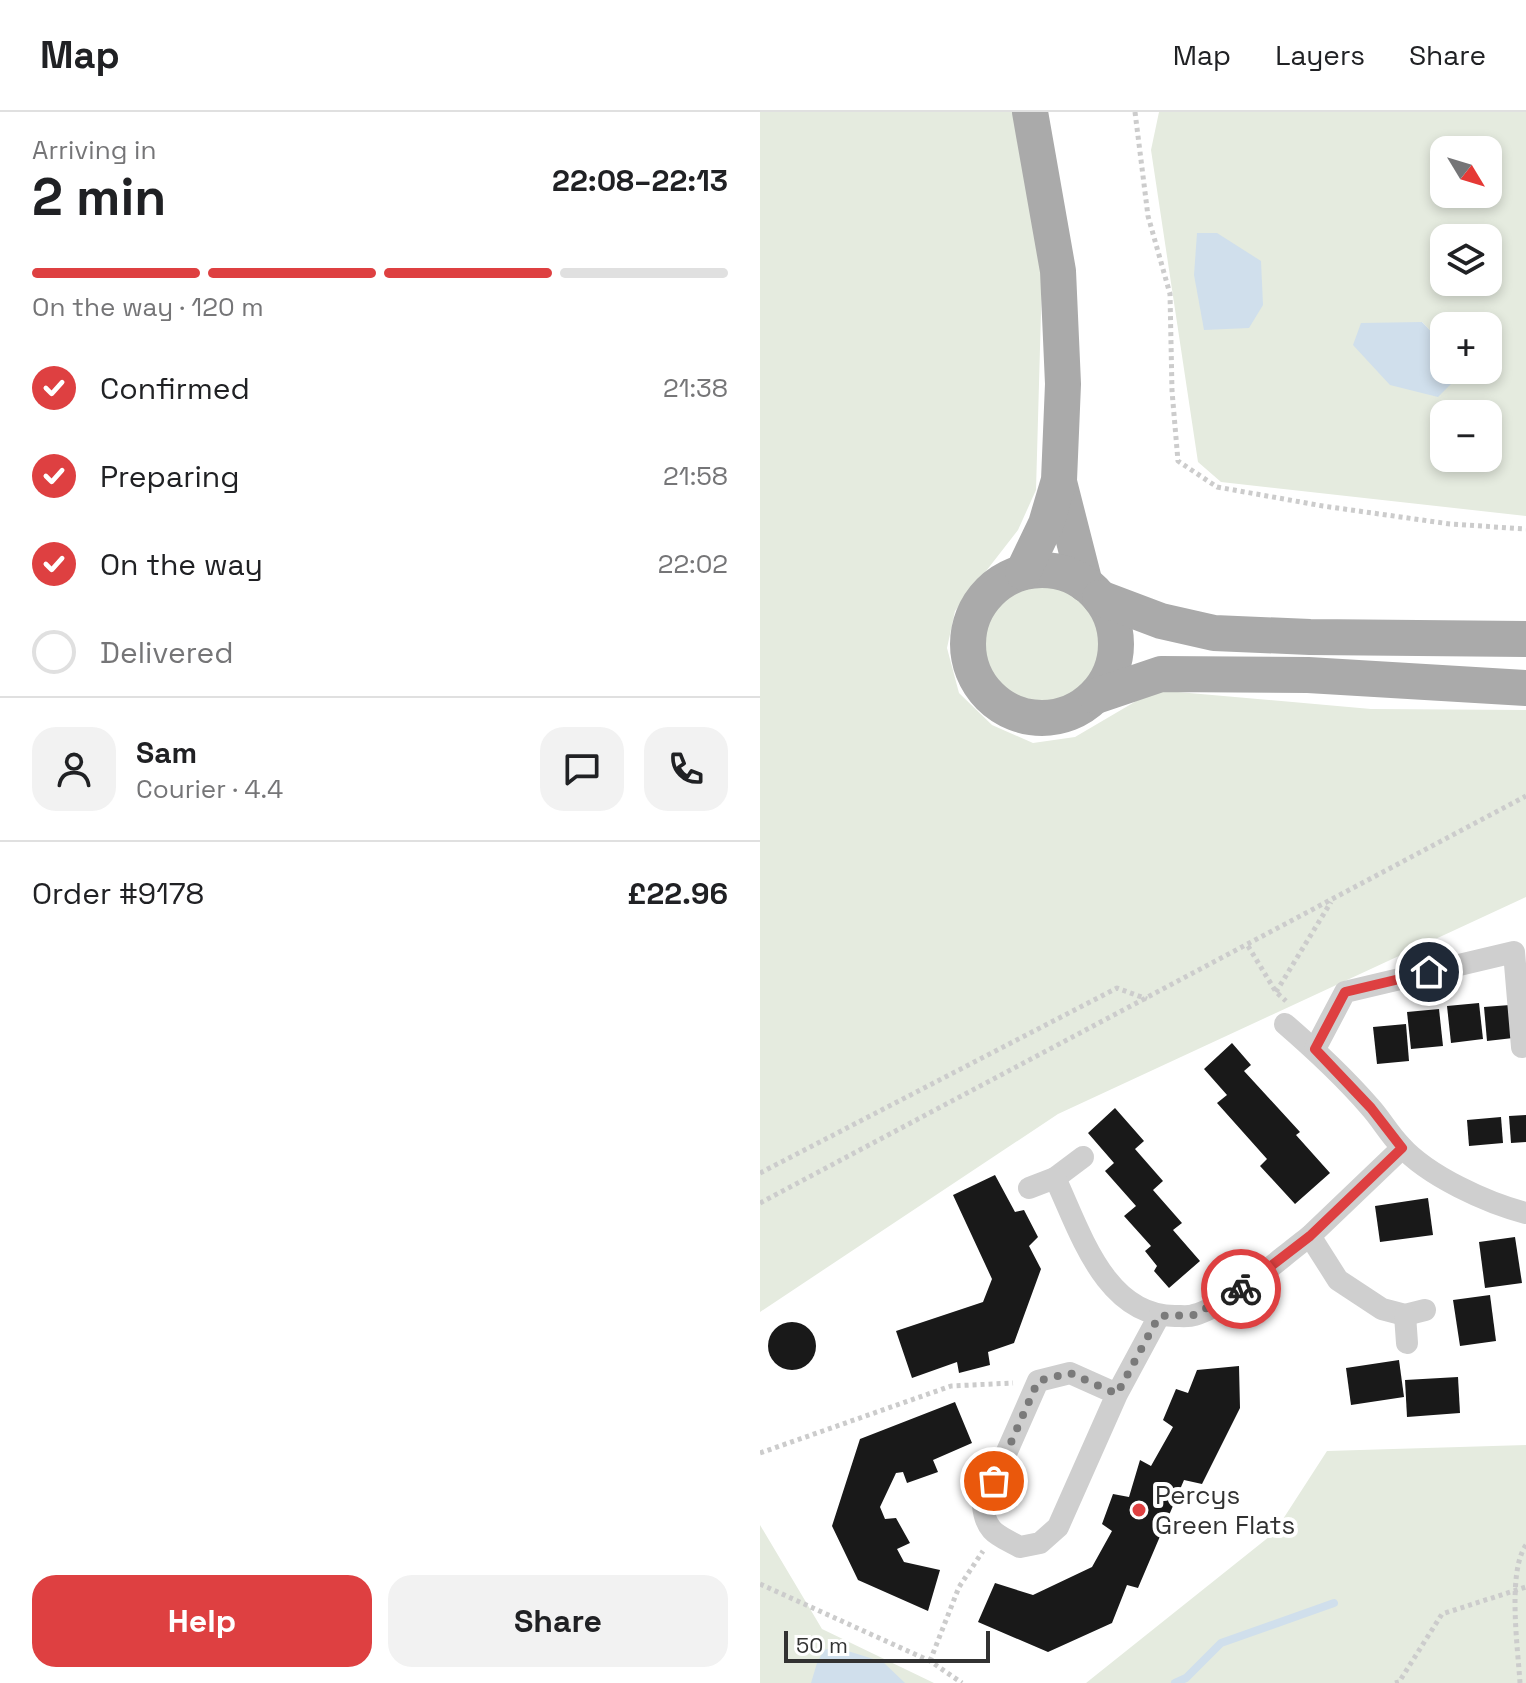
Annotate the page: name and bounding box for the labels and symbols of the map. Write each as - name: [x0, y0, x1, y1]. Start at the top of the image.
- north arrow: [1430, 136, 1502, 208]
- pin: [1395, 938, 1463, 1006]
- courier: [1201, 1249, 1281, 1329]
- pin: [960, 1447, 1028, 1515]
- place label: Percys Green Flats: [1155, 1478, 1295, 1542]
- marker: Percys Green Flats: [1130, 1501, 1148, 1519]
- scale bar: [784, 1627, 990, 1663]

